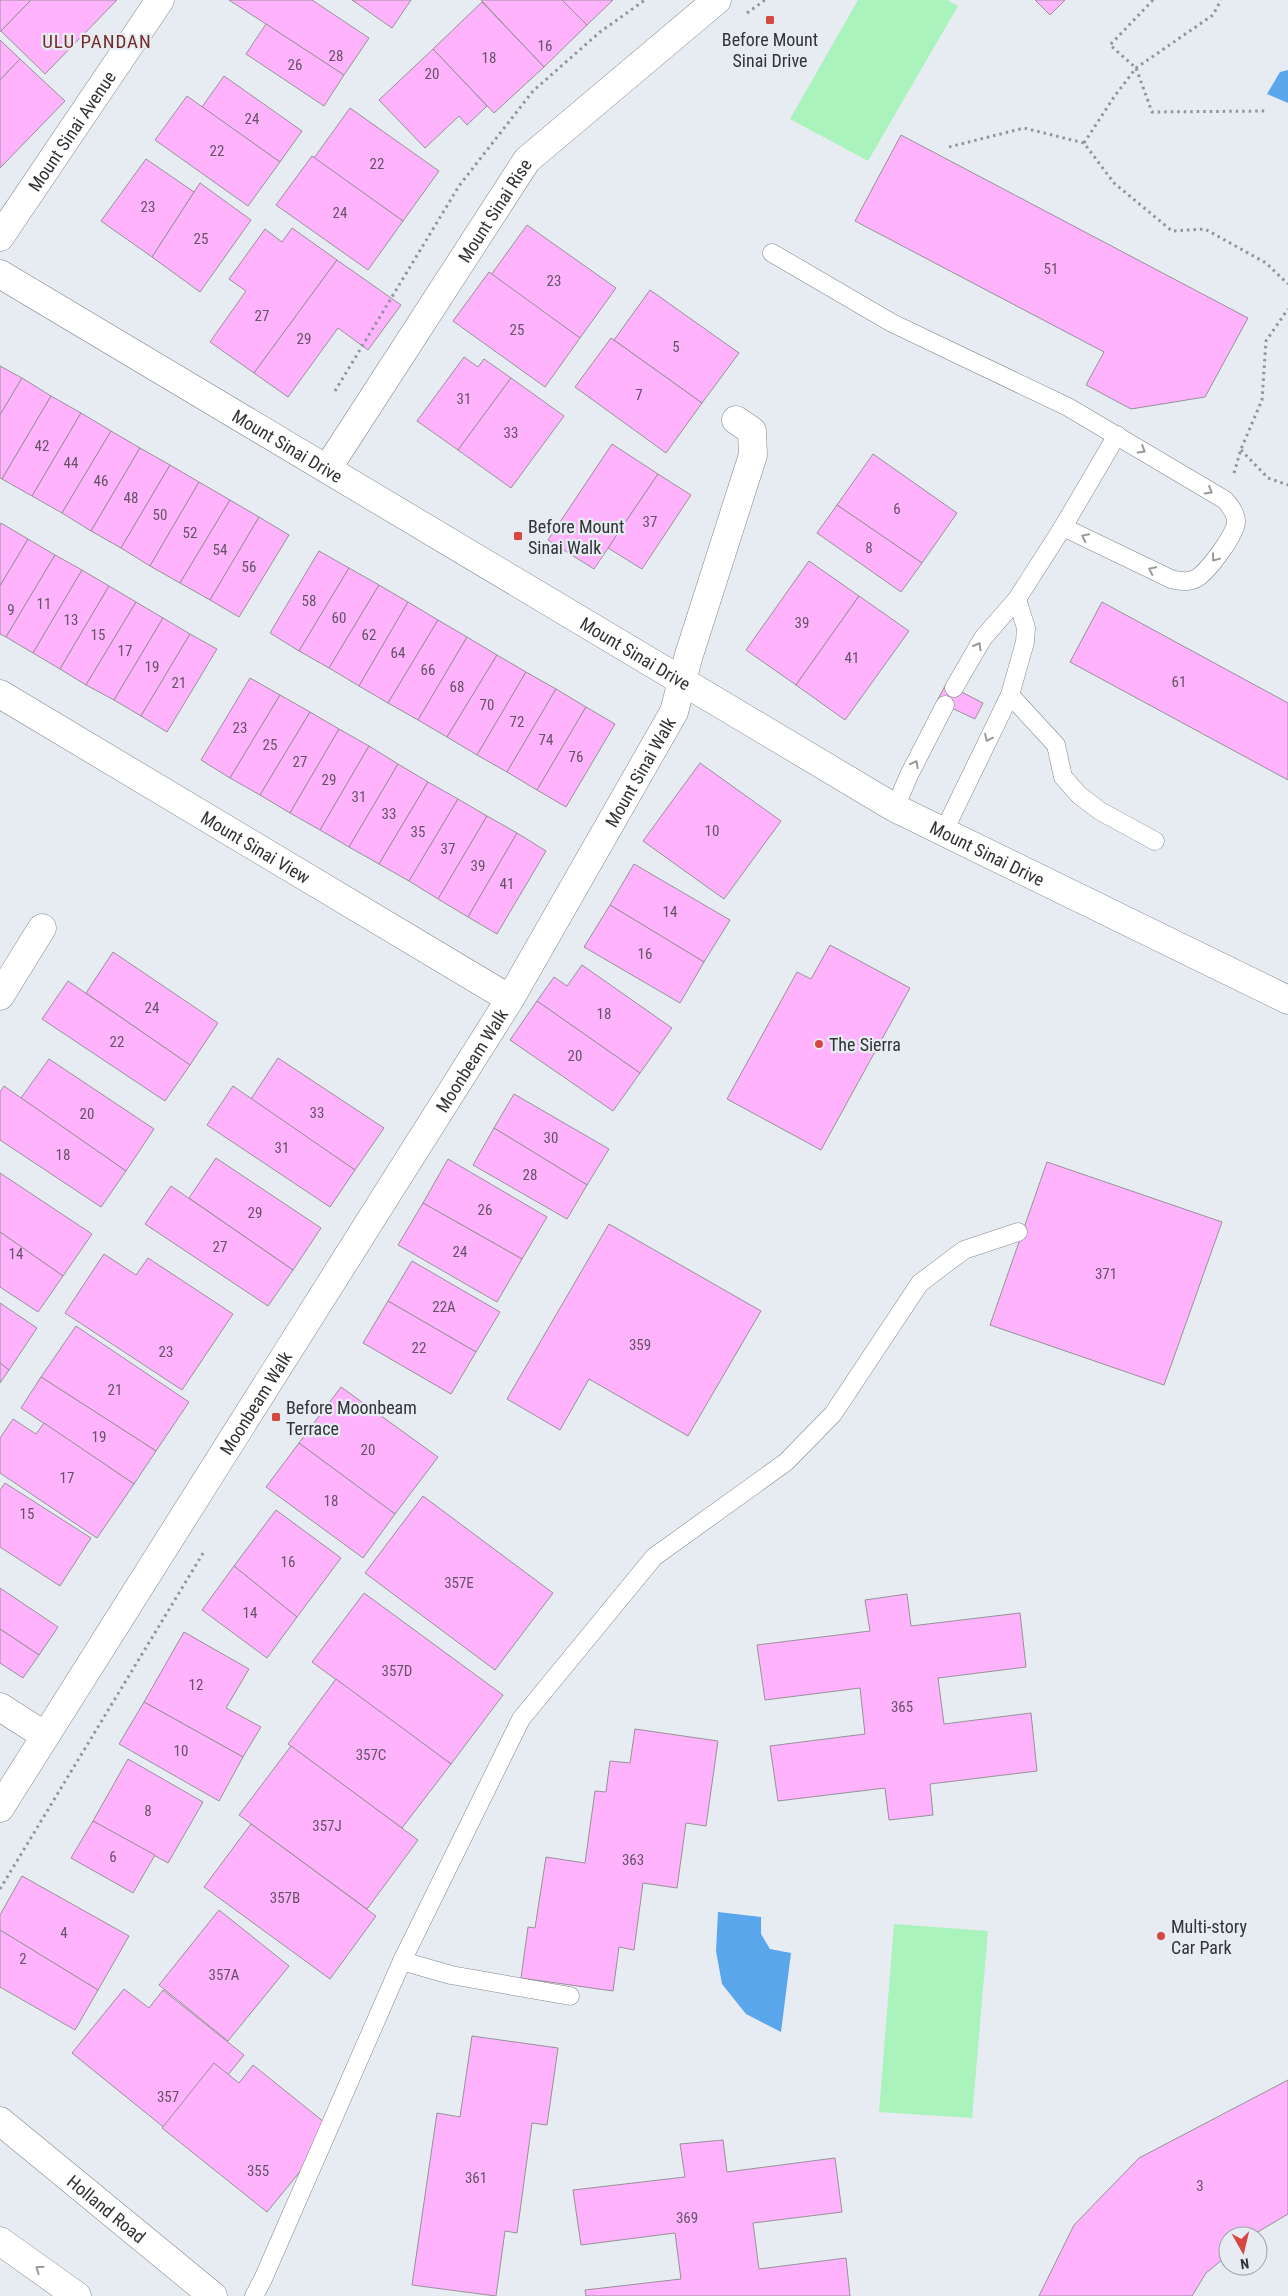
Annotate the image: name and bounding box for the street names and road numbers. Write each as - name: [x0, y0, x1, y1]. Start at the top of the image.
- street label: Mount Sinai Avenue: [24, 67, 120, 195]
- street label: Mount Sinai Rise: [453, 155, 536, 266]
- street label: Mount Sinai Drive: [229, 405, 347, 487]
- street label: Mount Sinai Drive: [577, 612, 694, 694]
- street label: Mount Sinai Walk: [600, 713, 679, 830]
- street label: Mount Sinai View: [198, 806, 314, 888]
- street label: Mount Sinai Drive: [927, 816, 1048, 890]
- street label: Moonbeam Walk: [431, 1005, 512, 1116]
- street label: Moonbeam Walk: [215, 1347, 296, 1458]
- street label: Holland Road: [63, 2170, 150, 2247]

